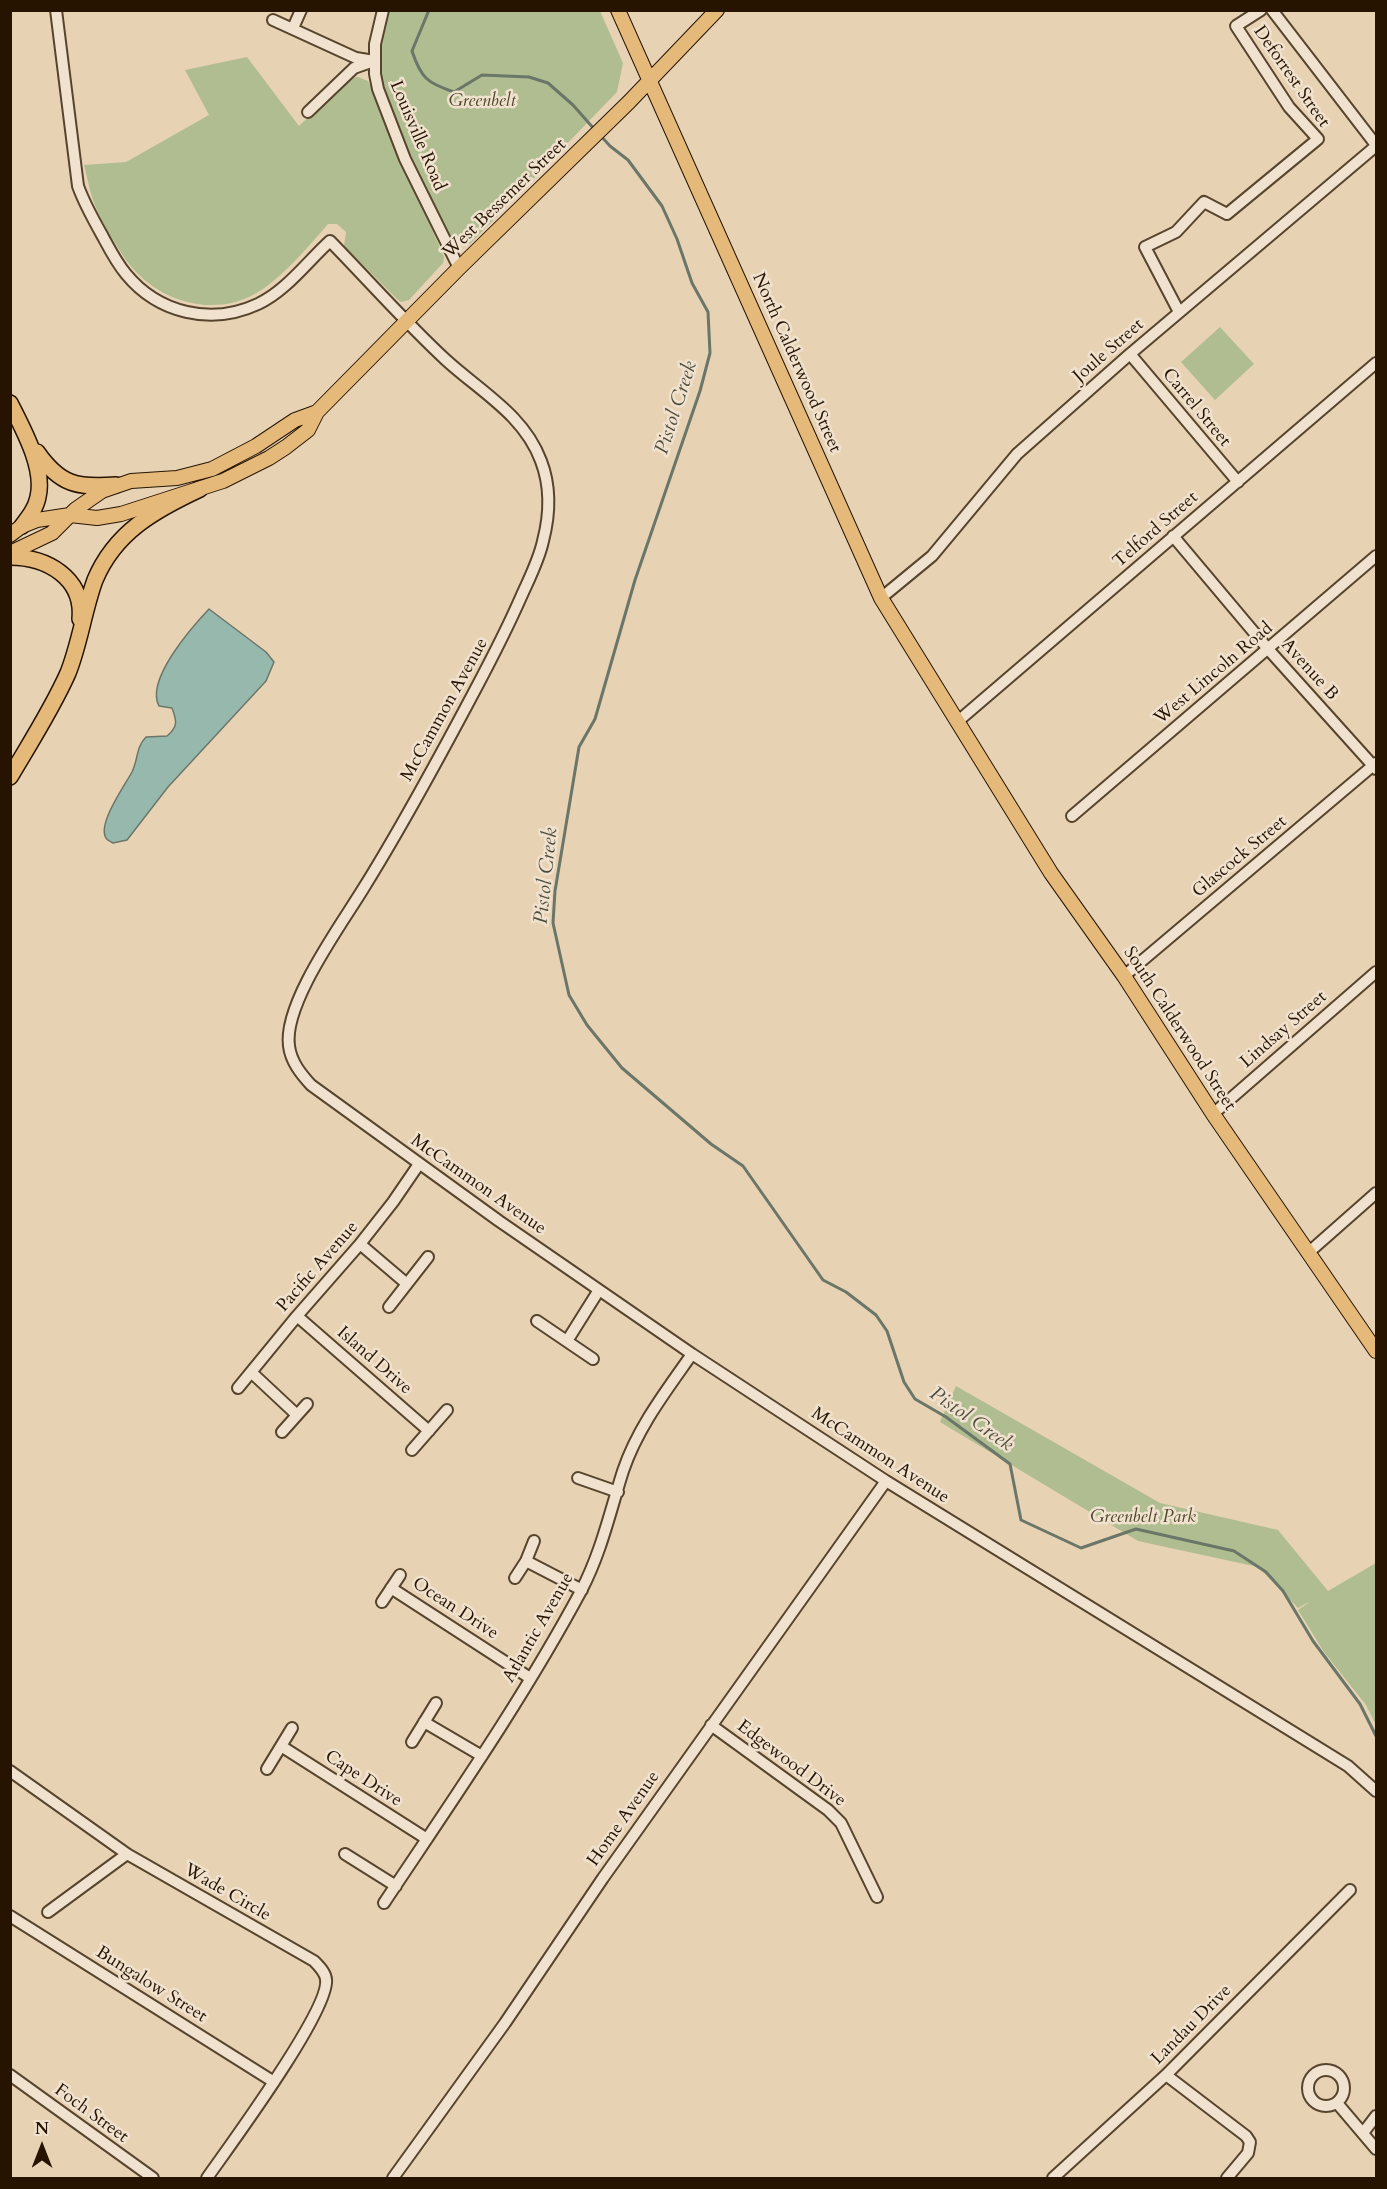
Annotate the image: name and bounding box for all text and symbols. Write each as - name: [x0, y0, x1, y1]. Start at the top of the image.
- street label: Deforrest Street: [1248, 22, 1334, 132]
- street label: Louisville Road: [384, 78, 450, 194]
- park label: Greenbelt: [448, 91, 516, 113]
- street label: West Bessemer Street: [439, 135, 571, 263]
- street label: North Calderwood Street: [747, 270, 845, 456]
- street label: Joule Street: [1069, 314, 1149, 388]
- water label: Pistol Creek: [651, 358, 703, 458]
- street label: Carrel Street: [1157, 364, 1235, 452]
- street label: Telford Street: [1109, 487, 1203, 573]
- street label: West Lincoln Road: [1150, 618, 1278, 730]
- street label: McCammon Avenue: [397, 635, 493, 785]
- street label: Avenue B: [1276, 635, 1342, 705]
- street label: Glascock Street: [1188, 811, 1292, 903]
- water label: Pistol Creek: [530, 827, 564, 925]
- street label: South Calderwood Street: [1118, 943, 1240, 1115]
- street label: Lindsay Street: [1236, 987, 1332, 1073]
- street label: McCammon Avenue: [406, 1130, 550, 1240]
- street label: Pacific Avenue: [273, 1217, 363, 1317]
- street label: Island Drive: [332, 1322, 416, 1400]
- water label: Pistol Creek: [925, 1382, 1017, 1458]
- street label: McCammon Avenue: [807, 1403, 953, 1509]
- park label: Greenbelt Park: [1090, 1507, 1196, 1529]
- street label: Atlantic Avenue: [499, 1569, 579, 1687]
- street label: Ocean Drive: [408, 1573, 502, 1645]
- street label: Edgewood Drive: [732, 1716, 850, 1812]
- street label: Cape Drive: [320, 1746, 406, 1812]
- street label: Home Avenue: [583, 1767, 665, 1871]
- street label: Wade Circle: [180, 1859, 274, 1927]
- street label: Bungalow Street: [91, 1942, 211, 2028]
- street label: Landau Drive: [1147, 1980, 1237, 2070]
- street label: Foch Street: [50, 2080, 132, 2148]
- north arrow: [12, 2117, 72, 2177]
- text: N: [35, 2118, 49, 2140]

